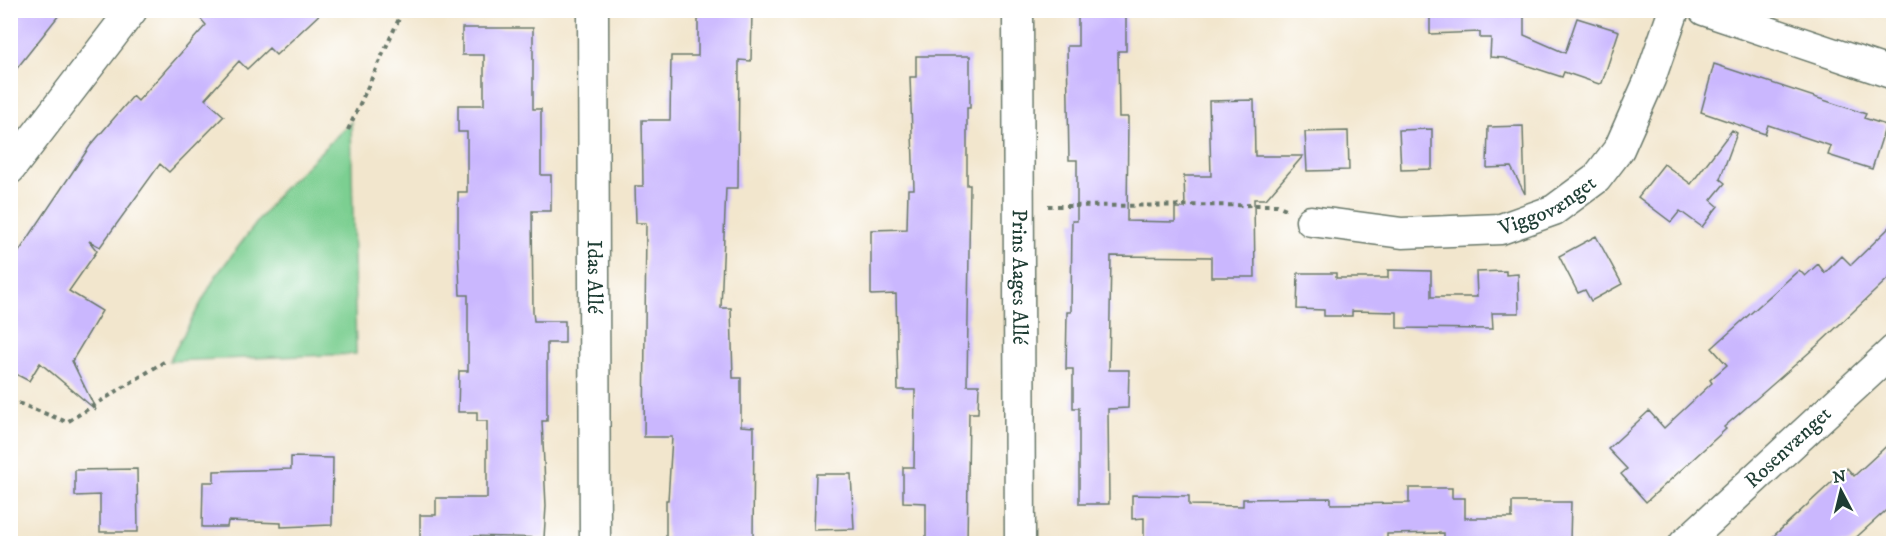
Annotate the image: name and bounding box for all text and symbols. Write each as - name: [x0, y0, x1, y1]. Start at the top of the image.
- street label: Viggovænget: [1494, 170, 1602, 242]
- street label: Prins Aages Allé: [1006, 209, 1032, 345]
- street label: Idas Allé: [581, 240, 607, 314]
- street label: Rosenvænget: [1740, 401, 1837, 494]
- north arrow: [1811, 461, 1871, 521]
- text: N: [1832, 466, 1847, 488]

